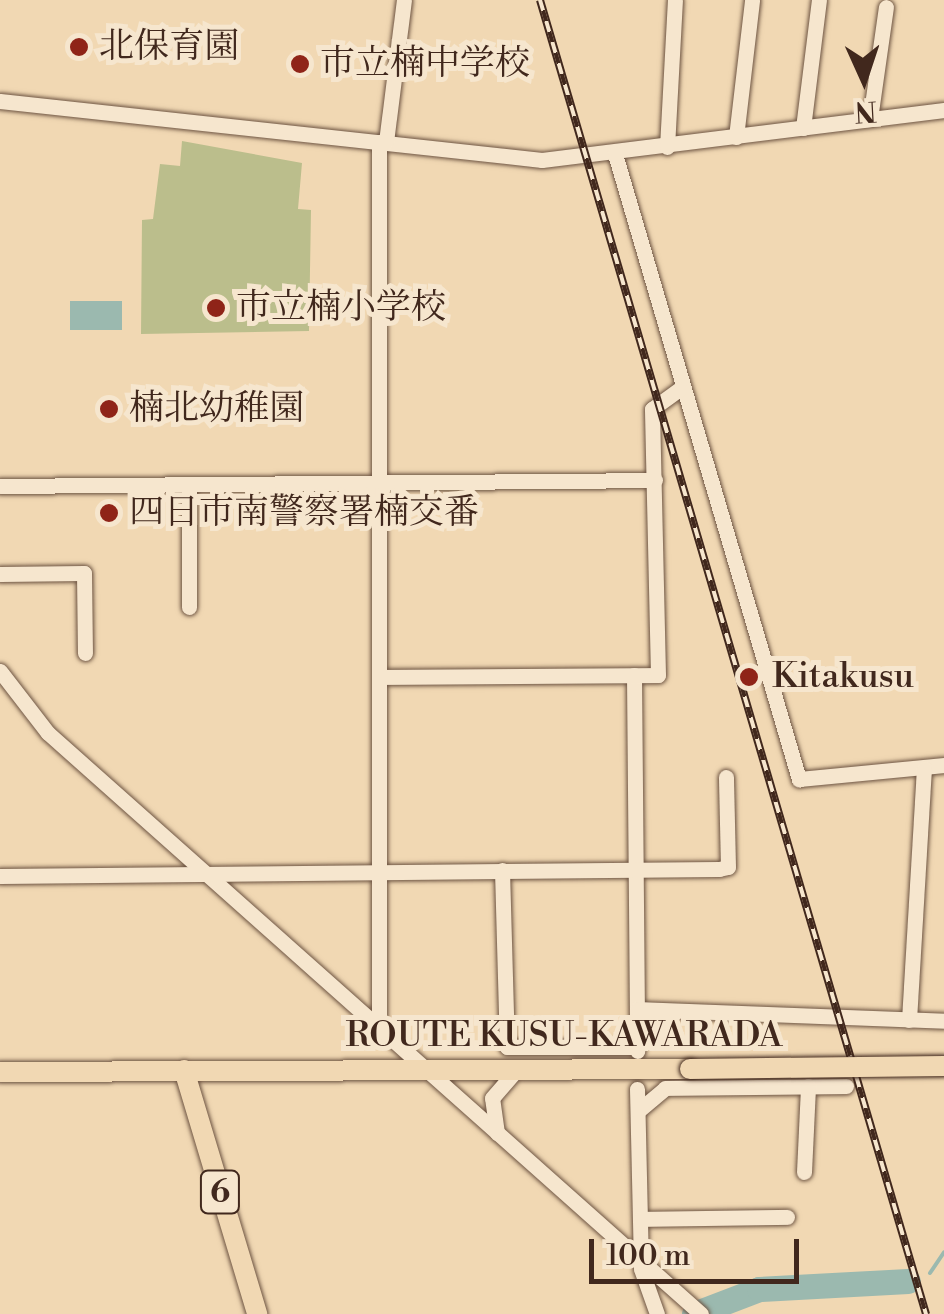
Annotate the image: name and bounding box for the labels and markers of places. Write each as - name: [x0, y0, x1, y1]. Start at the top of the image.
- place label: 北保育園: [99, 26, 239, 68]
- marker: 北保育園: [68, 36, 90, 58]
- place label: 市立楠中学校: [320, 43, 530, 85]
- marker: 市立楠中学校: [289, 53, 311, 75]
- place label: 市立楠小学校: [236, 287, 446, 329]
- marker: 市立楠小学校: [205, 297, 227, 319]
- place label: 楠北幼稚園: [129, 388, 304, 430]
- marker: 楠北幼稚園: [98, 398, 120, 420]
- place label: 四日市南警察署楠交番: [129, 492, 479, 534]
- marker: 四日市南警察署楠交番: [98, 502, 120, 524]
- place label: Kitakusu: [772, 656, 914, 698]
- marker: Kitakusu: [736, 664, 762, 690]

